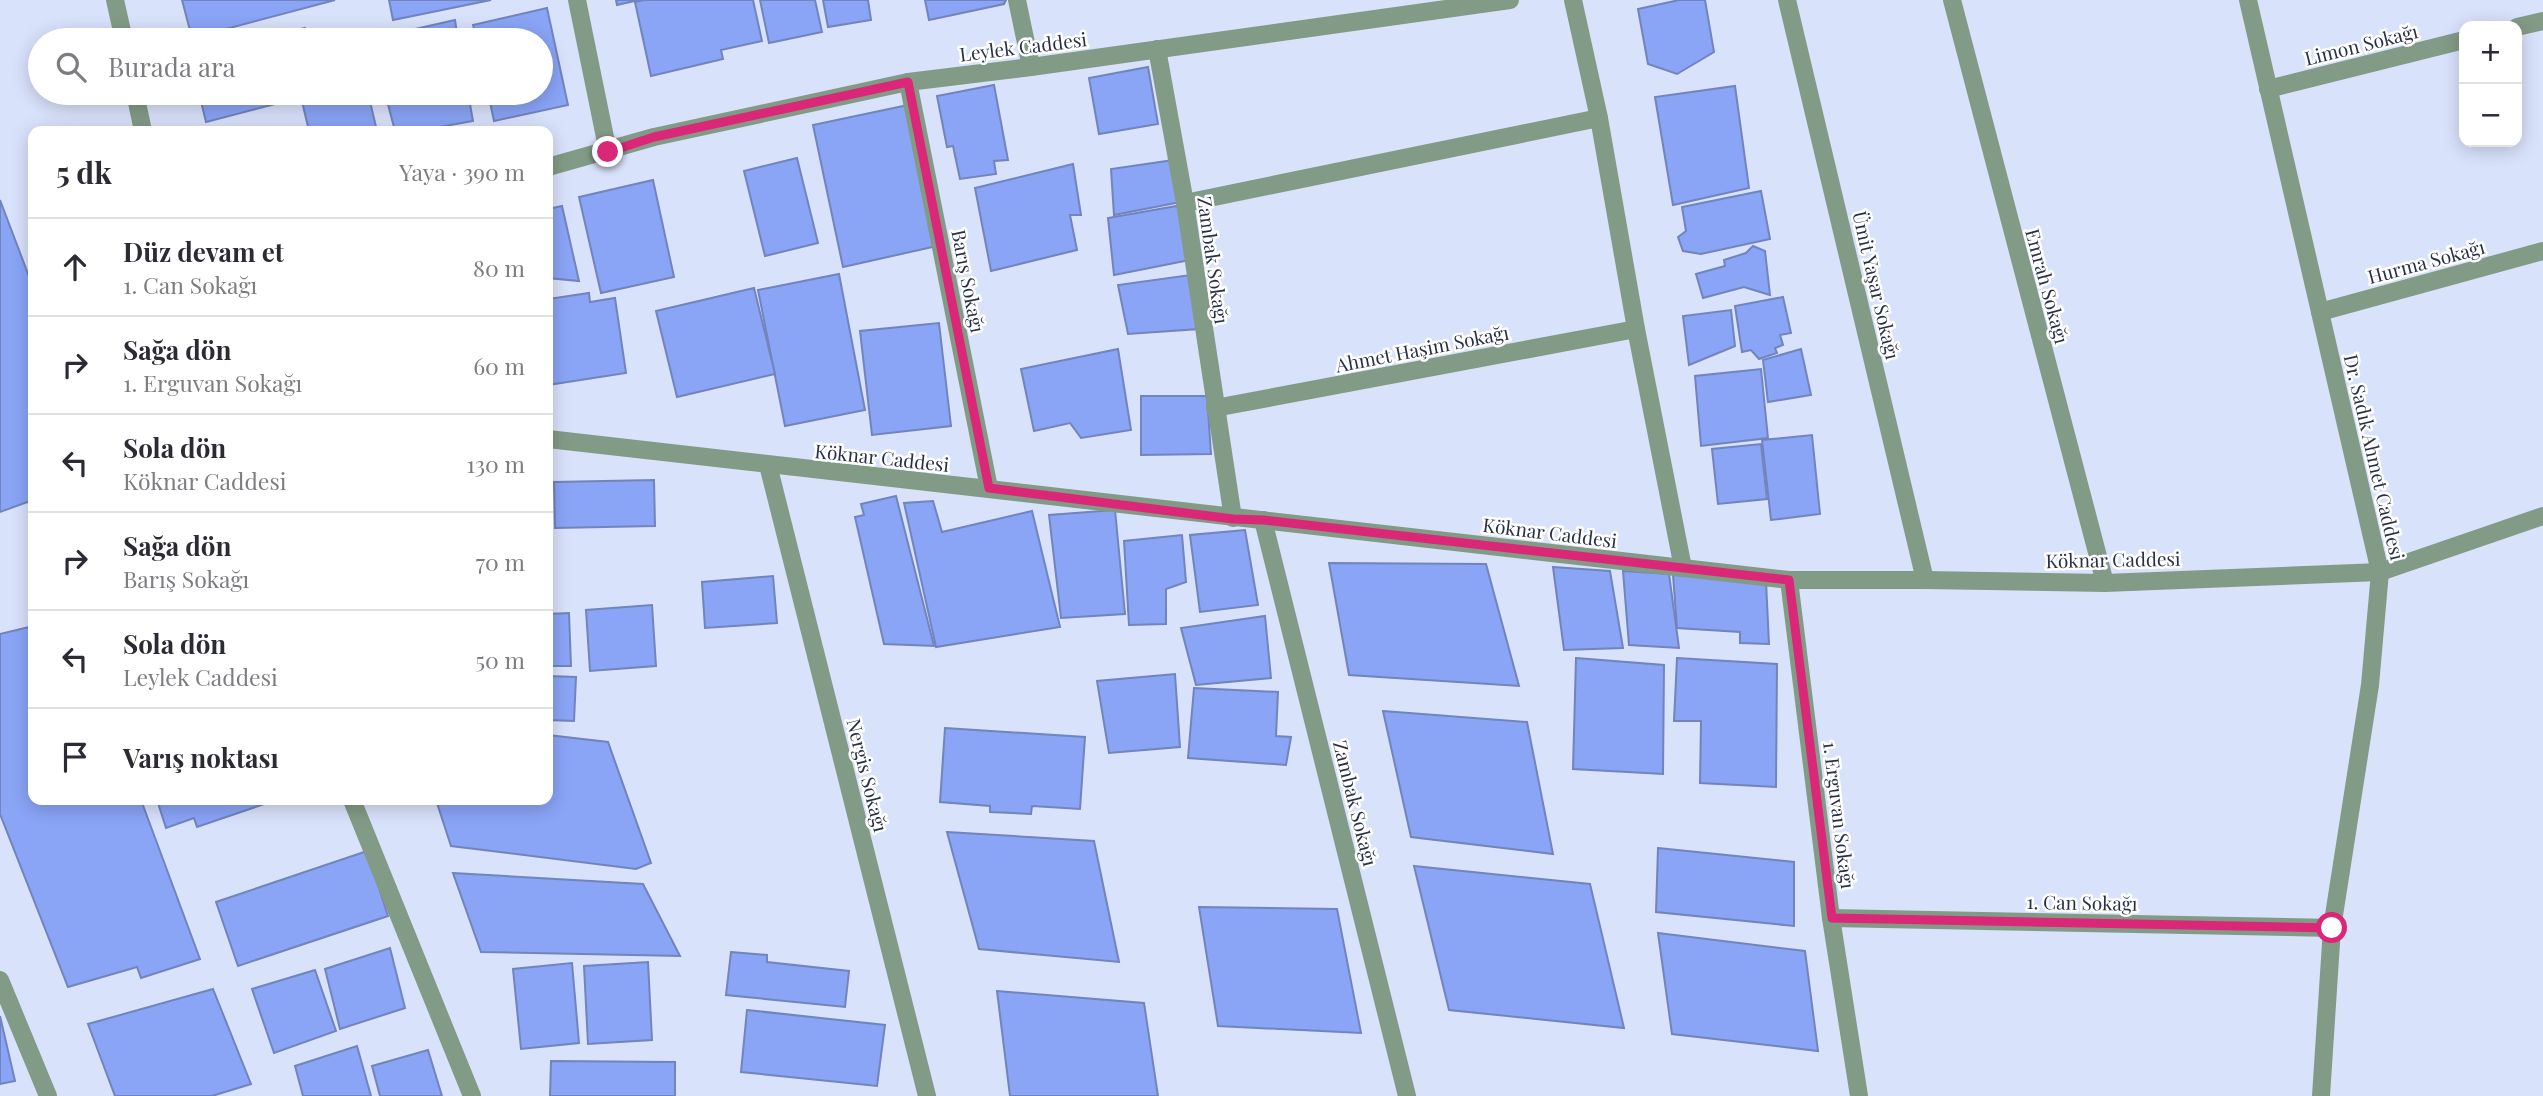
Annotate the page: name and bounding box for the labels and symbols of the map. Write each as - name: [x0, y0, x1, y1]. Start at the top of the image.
- street label: Limon Sokağı: [2302, 17, 2421, 71]
- street label: Leylek Caddesi: [958, 25, 1088, 67]
- route end: [592, 136, 623, 167]
- street label: Zambak Sokağı: [1192, 195, 1236, 326]
- street label: Ümit Yaşar Sokağı: [1847, 208, 1907, 362]
- street label: Emrah Sokağı: [2020, 226, 2076, 347]
- street label: Barış Sokağı: [946, 227, 992, 335]
- street label: Hurma Sokağı: [2365, 233, 2488, 289]
- street label: Ahmet Haşim Sokağı: [1332, 318, 1511, 378]
- street label: Dr. Sadık Ahmet Caddesi: [2339, 351, 2411, 563]
- street label: Köknar Caddesi: [814, 437, 951, 477]
- street label: Köknar Caddesi: [1481, 511, 1619, 553]
- street label: Köknar Caddesi: [2045, 545, 2181, 573]
- street label: Nergis Sokağı: [841, 716, 895, 835]
- street label: Zambak Sokağı: [1328, 737, 1384, 869]
- street label: 1. Erguvan Sokağı: [1818, 740, 1862, 891]
- street label: 1. Can Sokağı: [2026, 888, 2138, 916]
- route start: [2316, 912, 2347, 943]

